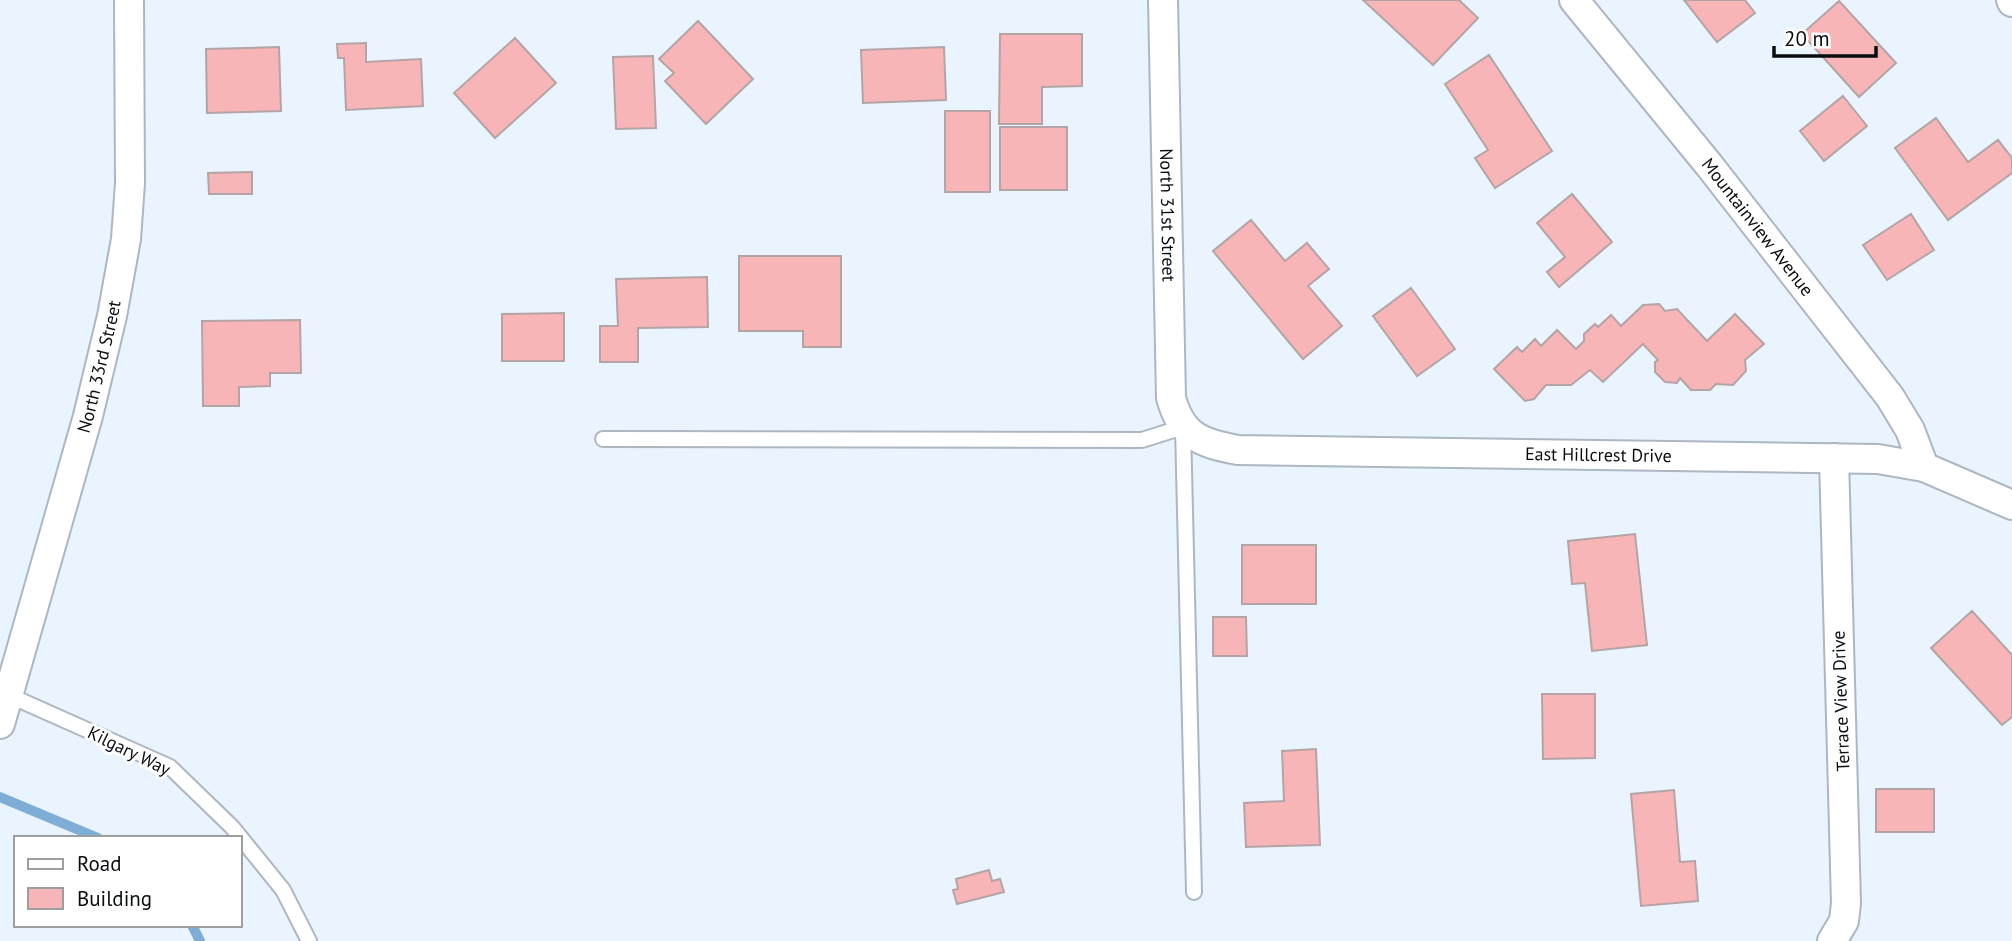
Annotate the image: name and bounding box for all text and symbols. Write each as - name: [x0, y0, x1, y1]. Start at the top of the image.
- scale bar: [1774, 14, 1876, 58]
- text: 20 m: [1784, 25, 1830, 52]
- street label: North 31st Street: [1155, 148, 1181, 282]
- street label: Mountainview Avenue: [1697, 153, 1819, 301]
- street label: North 33rd Street: [72, 299, 126, 435]
- street label: East Hillcrest Drive: [1525, 442, 1672, 467]
- street label: Terrace View Drive: [1827, 630, 1854, 772]
- street label: Kilgary Way: [84, 721, 175, 781]
- legend: [14, 836, 242, 927]
- text: Road: [77, 850, 121, 877]
- text: Building: [77, 885, 152, 912]

